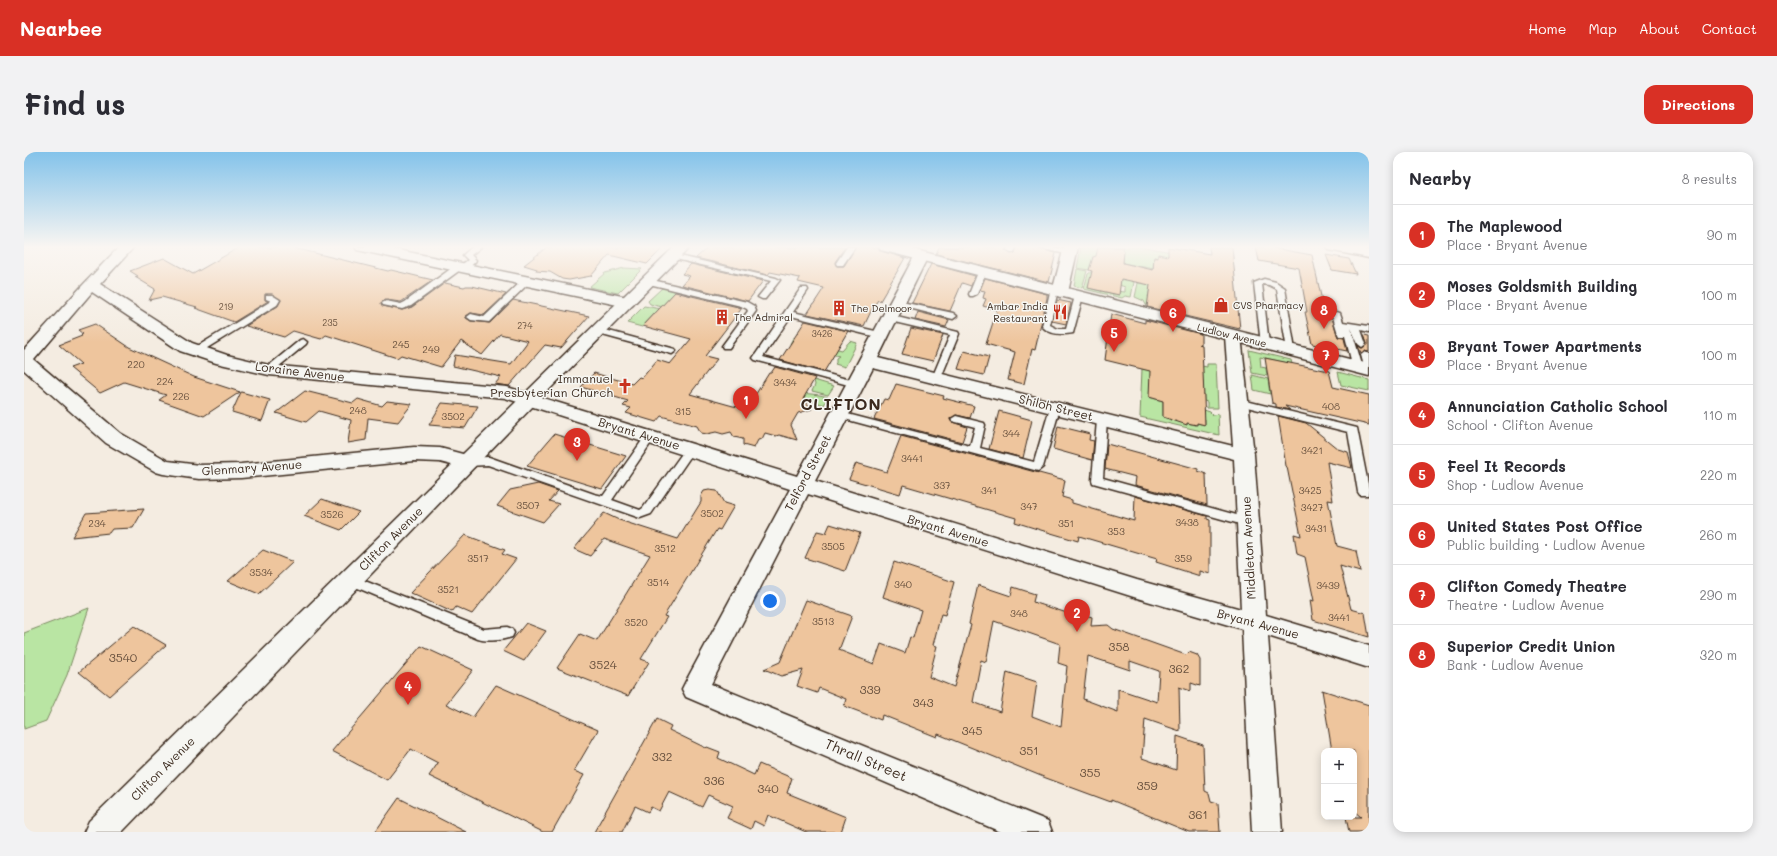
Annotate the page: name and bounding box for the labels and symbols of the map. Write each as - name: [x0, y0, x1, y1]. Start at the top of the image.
- shop icon: CVS Pharmacy: [1212, 296, 1230, 314]
- pin: 8: [1311, 296, 1337, 329]
- place label: CVS Pharmacy: [1233, 298, 1304, 312]
- building icon: The Delmoor: [830, 299, 848, 317]
- place label: Ambar India Restaurant: [987, 299, 1048, 325]
- pin: 6: [1160, 299, 1186, 332]
- house number: 219: [219, 301, 234, 312]
- place label: The Delmoor: [851, 301, 912, 315]
- restaurant icon: Ambar India Restaurant: [1051, 303, 1069, 321]
- building icon: The Admiral: [713, 308, 731, 326]
- place label: The Admiral: [734, 310, 793, 324]
- house number: 235: [322, 317, 338, 328]
- pin: 5: [1101, 319, 1127, 352]
- house number: 274: [517, 320, 533, 331]
- street label: Ludlow Avenue: [1196, 320, 1268, 350]
- house number: 3426: [811, 328, 833, 339]
- house number: 245: [392, 337, 410, 351]
- pin: 7: [1313, 341, 1339, 374]
- house number: 249: [422, 342, 440, 356]
- house number: 220: [127, 357, 145, 371]
- street label: Loraine Avenue: [254, 358, 346, 384]
- place label: Immanuel Presbyterian Church: [490, 370, 613, 400]
- house number: 224: [156, 374, 174, 388]
- house number: 3434: [773, 375, 797, 389]
- church icon: Immanuel Presbyterian Church: [616, 377, 634, 395]
- pin: 1: [733, 386, 759, 419]
- house number: 226: [172, 389, 190, 403]
- street label: Shiloh Street: [1017, 390, 1095, 424]
- district label: CLIFTON: [800, 393, 882, 414]
- house number: 408: [1322, 399, 1340, 413]
- house number: 248: [349, 403, 367, 417]
- house number: 315: [675, 404, 691, 418]
- house number: 3502: [441, 409, 465, 423]
- street label: Bryant Avenue: [597, 413, 682, 453]
- house number: 344: [1002, 426, 1020, 440]
- pin: 3: [564, 428, 590, 461]
- street label: Telford Street: [780, 431, 834, 514]
- house number: 3421: [1301, 443, 1323, 457]
- house number: 3441: [901, 451, 923, 465]
- street label: Glenmary Avenue: [201, 456, 303, 478]
- house number: 337: [933, 478, 951, 492]
- house number: 341: [981, 483, 997, 497]
- house number: 3425: [1298, 483, 1322, 497]
- street label: Middleton Avenue: [1237, 496, 1259, 600]
- house number: 3507: [516, 498, 540, 512]
- house number: 347: [1020, 499, 1038, 513]
- house number: 3427: [1301, 500, 1324, 514]
- street label: Clifton Avenue: [355, 503, 426, 574]
- house number: 3502: [700, 506, 724, 520]
- house number: 3526: [320, 507, 344, 521]
- street label: Bryant Avenue: [906, 510, 991, 550]
- house number: 3438: [1175, 515, 1199, 529]
- house number: 234: [88, 516, 106, 530]
- house number: 351: [1058, 516, 1074, 530]
- house number: 3431: [1305, 521, 1327, 535]
- house number: 353: [1107, 524, 1125, 538]
- house number: 3505: [821, 539, 845, 553]
- house number: 3512: [654, 541, 676, 555]
- house number: 3517: [467, 551, 489, 565]
- house number: 359: [1174, 551, 1192, 565]
- house number: 3534: [249, 565, 273, 579]
- house number: 3514: [647, 575, 669, 589]
- house number: 340: [894, 577, 912, 591]
- house number: 3439: [1316, 578, 1340, 592]
- house number: 3521: [437, 582, 459, 596]
- your location: [760, 591, 780, 611]
- pin: 2: [1064, 599, 1090, 632]
- street label: Bryant Avenue: [1215, 604, 1301, 642]
- house number: 348: [1010, 606, 1028, 620]
- house number: 3441: [1328, 610, 1350, 624]
- house number: 3513: [812, 614, 834, 628]
- house number: 3520: [624, 615, 648, 629]
- house number: 358: [1108, 638, 1130, 654]
- house number: 3540: [109, 649, 138, 665]
- house number: 3524: [589, 656, 617, 672]
- house number: 362: [1169, 660, 1189, 676]
- pin: 4: [395, 672, 421, 705]
- house number: 339: [859, 681, 881, 697]
- house number: 343: [912, 694, 934, 710]
- house number: 345: [961, 722, 983, 738]
- street label: Clifton Avenue: [127, 733, 198, 804]
- street label: Thrall Street: [822, 734, 910, 785]
- house number: 351: [1019, 742, 1039, 758]
- house number: 332: [652, 748, 672, 764]
- house number: 355: [1079, 764, 1101, 780]
- house number: 336: [703, 772, 725, 788]
- house number: 359: [1136, 777, 1158, 793]
- house number: 340: [757, 780, 779, 796]
- house number: 361: [1188, 806, 1208, 822]

